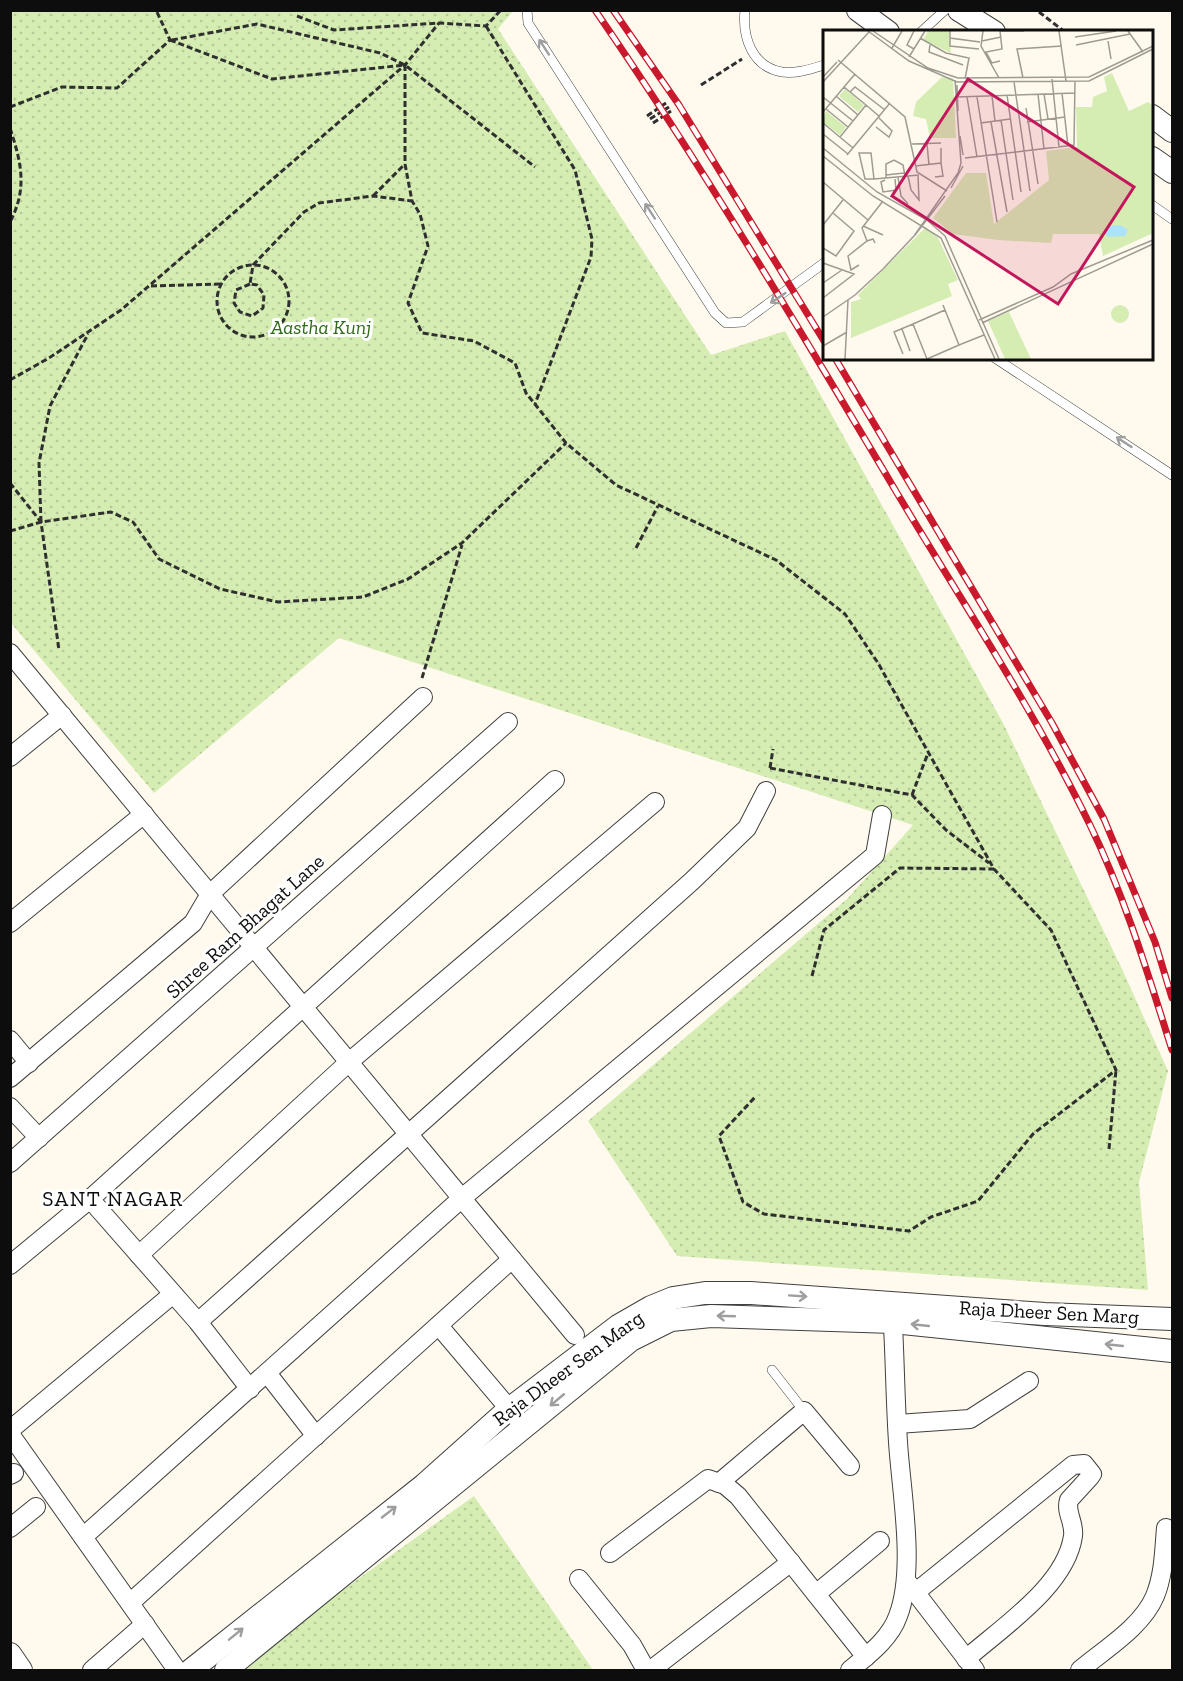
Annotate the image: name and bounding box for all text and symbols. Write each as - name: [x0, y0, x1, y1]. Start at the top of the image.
- inset map: [823, 30, 1153, 360]
- one-way arrow: [538, 40, 550, 56]
- one-way arrow: [644, 203, 656, 220]
- one-way arrow: [770, 292, 786, 304]
- park label: Aastha Kunj: [270, 315, 371, 339]
- one-way arrow: [1116, 436, 1133, 448]
- street label: Shree Ram Bhagat Lane: [161, 849, 329, 1003]
- district label: SANT NAGAR: [42, 1186, 184, 1211]
- one-way arrow: [788, 1291, 808, 1302]
- street label: Raja Dheer Sen Marg: [958, 1295, 1140, 1329]
- street label: Raja Dheer Sen Marg: [488, 1305, 648, 1431]
- one-way arrow: [716, 1311, 736, 1322]
- one-way arrow: [911, 1319, 931, 1330]
- one-way arrow: [1105, 1339, 1125, 1350]
- one-way arrow: [549, 1394, 565, 1407]
- one-way arrow: [381, 1506, 397, 1519]
- one-way arrow: [228, 1627, 244, 1640]

